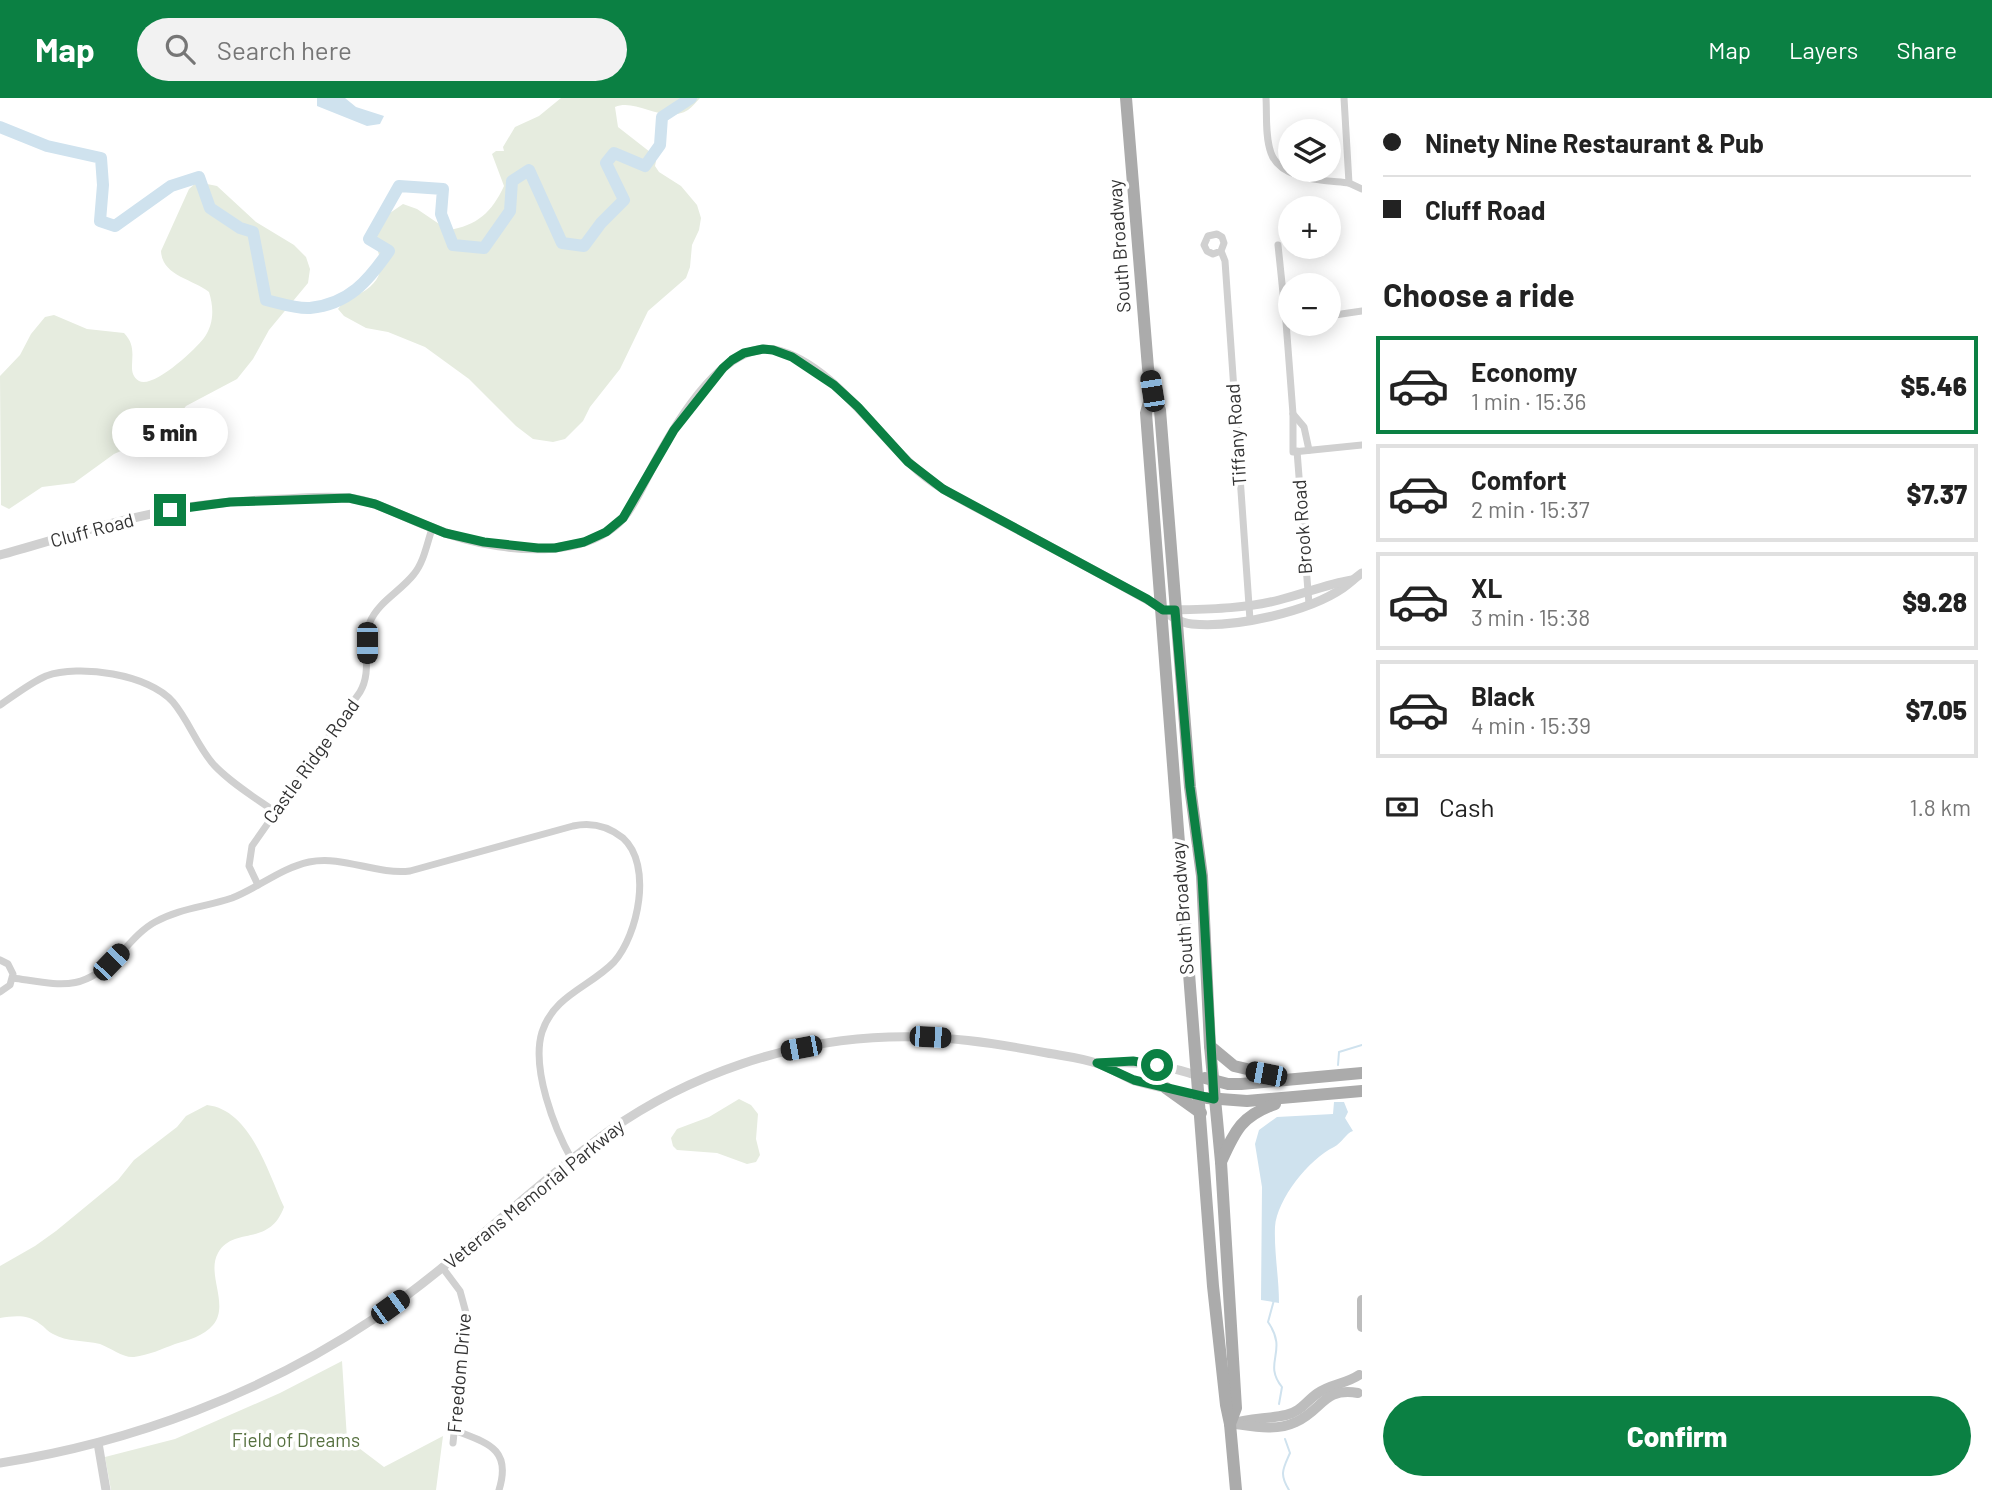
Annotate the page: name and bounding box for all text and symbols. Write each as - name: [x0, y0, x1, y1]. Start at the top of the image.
- search box: [137, 18, 627, 81]
- text: Map: [35, 29, 95, 69]
- icon: search: [161, 30, 199, 68]
- text: Search here: [217, 34, 352, 65]
- text: Map: [1708, 35, 1751, 64]
- text: Layers: [1789, 35, 1858, 64]
- text: Share: [1896, 35, 1957, 64]
- map controls: [1278, 119, 1341, 336]
- button: layers: [1278, 119, 1341, 182]
- text: Ninety Nine Restaurant & Pub: [1425, 127, 1764, 158]
- street label: South Broadway: [1102, 178, 1135, 313]
- text: Cluff Road: [1425, 194, 1545, 225]
- button: +: [1278, 196, 1341, 259]
- button: −: [1278, 273, 1341, 336]
- text: Choose a ride: [1383, 275, 1575, 313]
- icon: car: [1387, 354, 1450, 417]
- text: Economy: [1471, 356, 1577, 387]
- car: [1139, 369, 1166, 413]
- text: $5.46: [1900, 370, 1967, 401]
- street label: Tiffany Road: [1220, 383, 1251, 487]
- text: 1 min · 15:36: [1471, 387, 1586, 415]
- callout: 5 min: [112, 408, 228, 458]
- text: 5 min: [143, 418, 198, 446]
- icon: car: [1387, 462, 1450, 525]
- text: Comfort: [1471, 464, 1567, 495]
- text: $7.37: [1907, 478, 1967, 509]
- street label: Brook Road: [1287, 479, 1316, 575]
- route end: [154, 494, 186, 526]
- text: 2 min · 15:37: [1471, 495, 1590, 523]
- street label: Cluff Road: [48, 507, 136, 552]
- icon: car: [1387, 570, 1450, 633]
- text: XL: [1471, 572, 1502, 603]
- text: $9.28: [1902, 586, 1967, 617]
- text: 3 min · 15:38: [1471, 603, 1590, 631]
- car: [357, 622, 378, 664]
- icon: car: [1387, 678, 1450, 741]
- text: Black: [1471, 680, 1535, 711]
- street label: Castle Ridge Road: [258, 694, 364, 827]
- text: $7.05: [1905, 694, 1967, 725]
- text: 4 min · 15:39: [1471, 711, 1591, 739]
- icon: cash: [1383, 788, 1421, 826]
- text: Cash: [1439, 791, 1494, 822]
- text: 1.8 km: [1909, 793, 1971, 821]
- street label: South Broadway: [1165, 840, 1198, 975]
- car: [89, 940, 134, 984]
- car: [909, 1025, 952, 1049]
- car: [779, 1034, 824, 1062]
- route start: [1141, 1049, 1173, 1081]
- car: [1244, 1060, 1289, 1088]
- street label: Veterans Memorial Parkway: [439, 1114, 629, 1273]
- car: [367, 1286, 414, 1328]
- street label: Freedom Drive: [442, 1312, 475, 1434]
- button: Confirm: [1383, 1396, 1971, 1476]
- park label: Field of Dreams: [232, 1428, 360, 1451]

